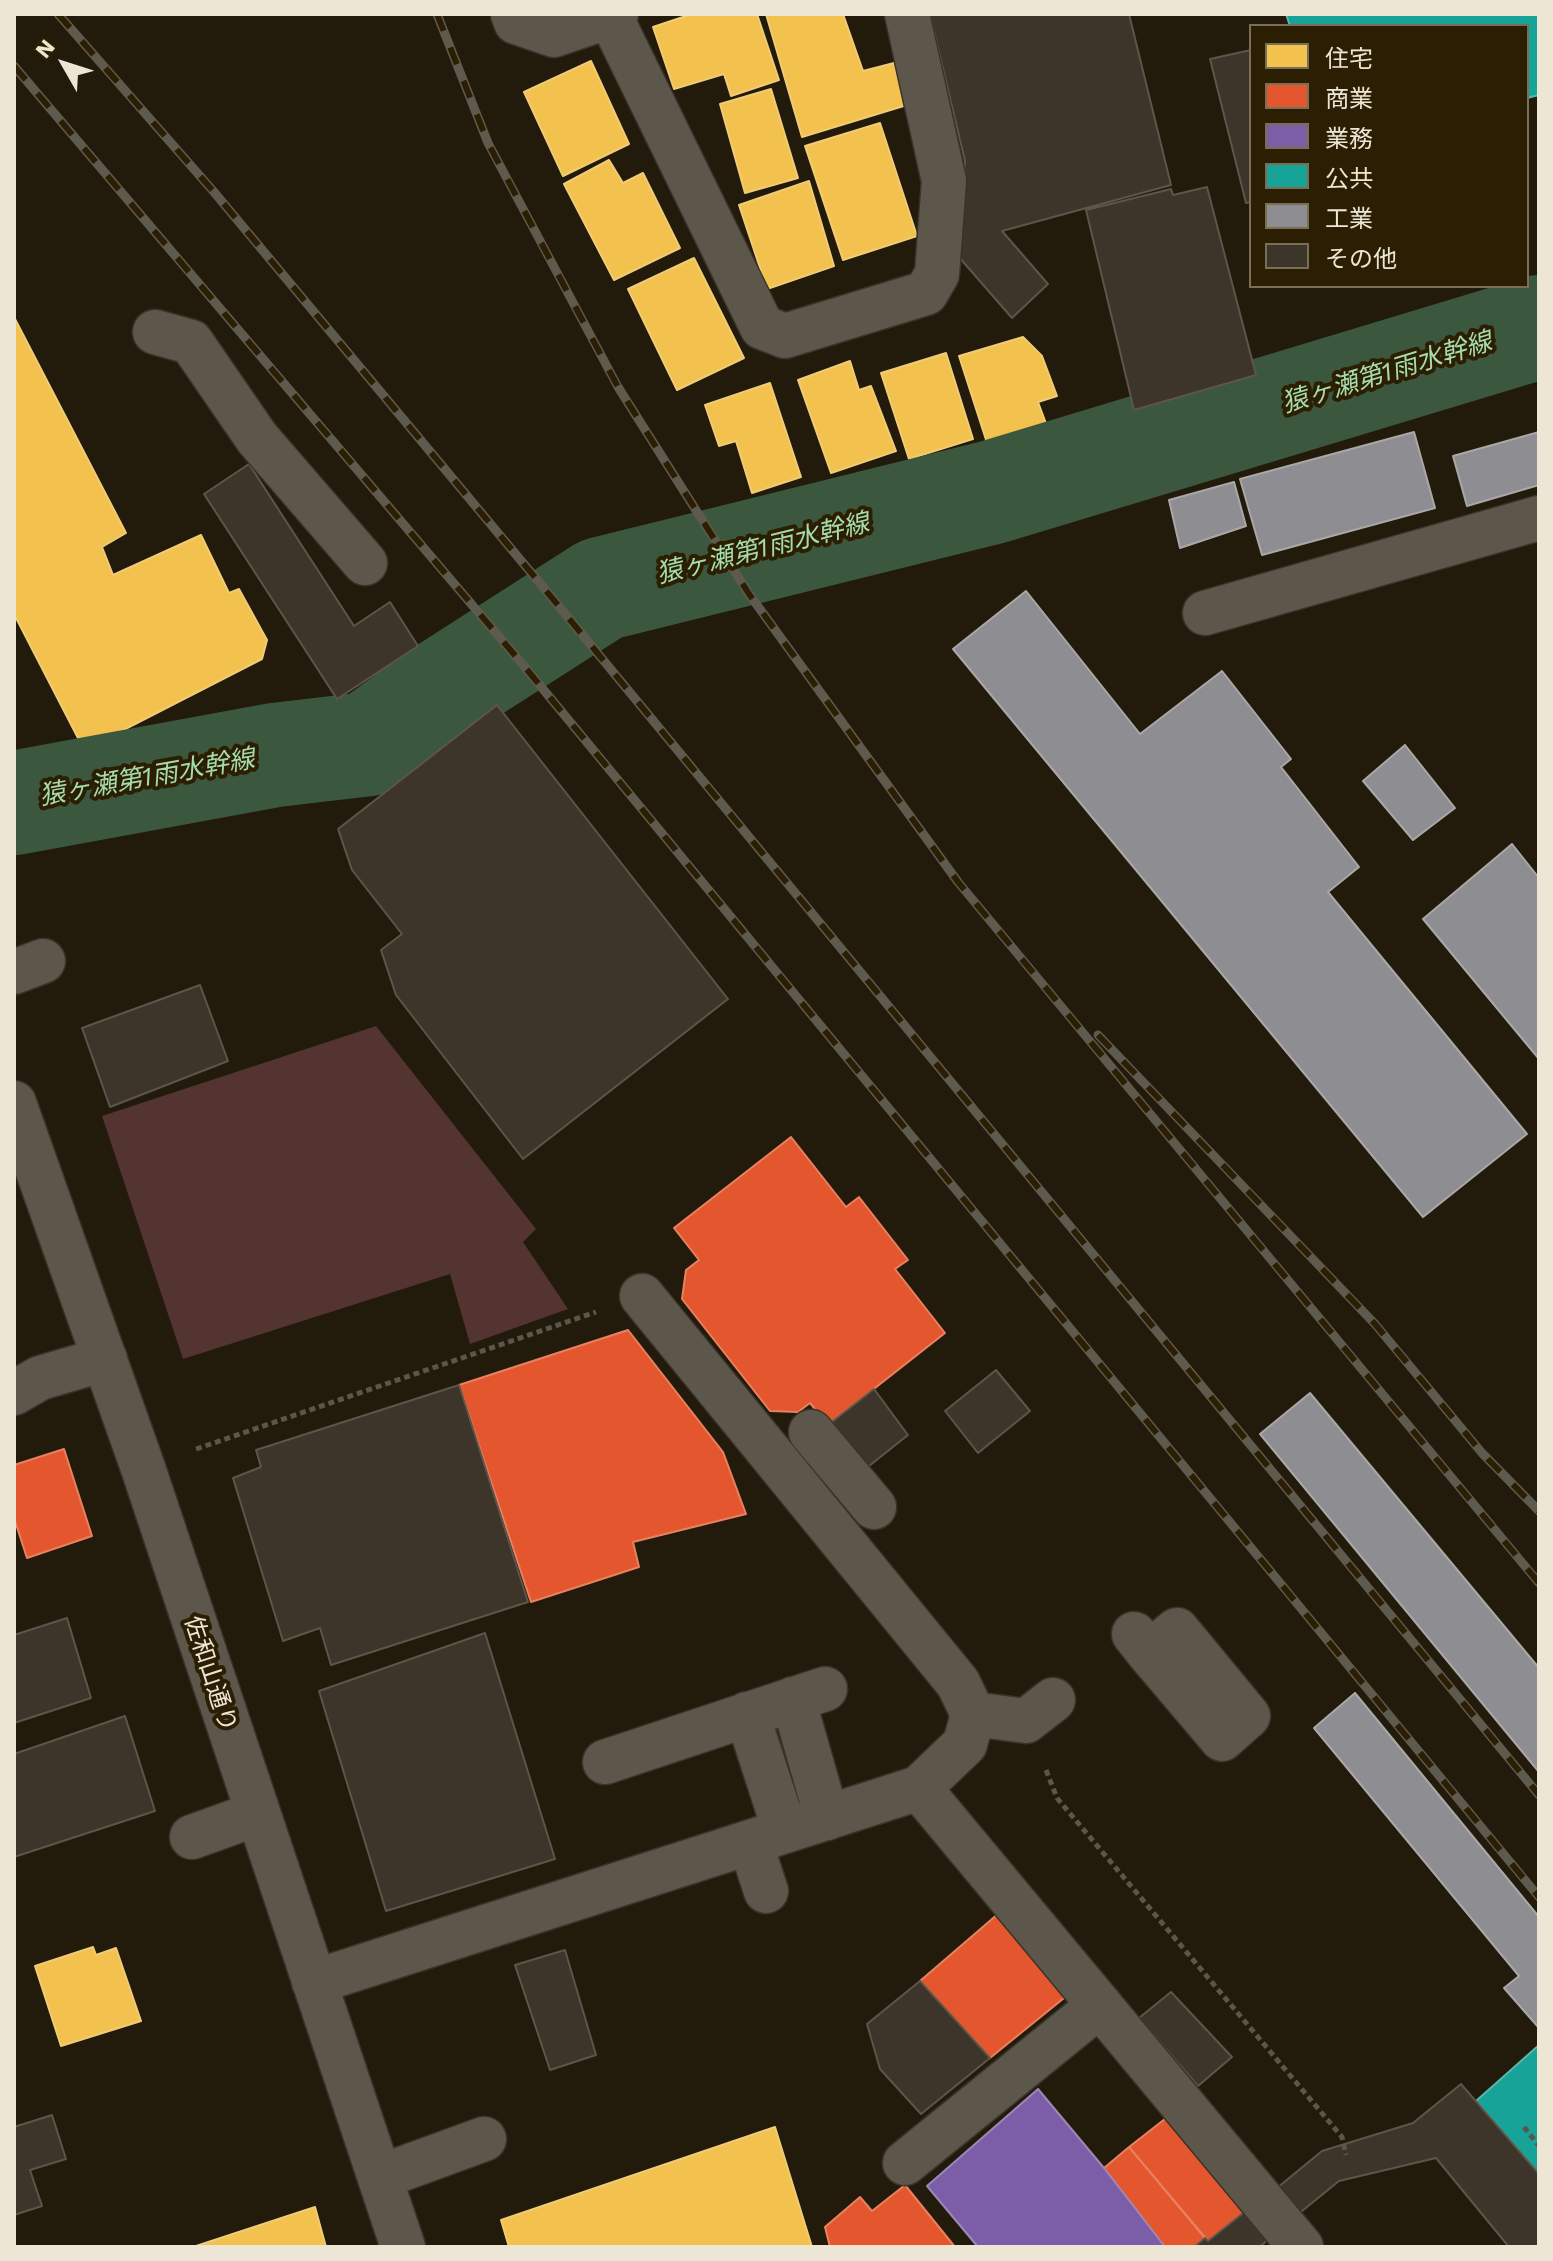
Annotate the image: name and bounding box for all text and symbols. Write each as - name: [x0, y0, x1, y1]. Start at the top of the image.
- north arrow: [24, 24, 104, 104]
- legend: [1249, 24, 1529, 288]
- text: N: [30, 34, 60, 63]
- text: 住宅: [1325, 45, 1373, 73]
- text: 商業: [1325, 85, 1373, 113]
- text: 業務: [1325, 125, 1373, 153]
- text: 公共: [1325, 165, 1373, 193]
- text: 工業: [1325, 205, 1373, 233]
- text: その他: [1325, 245, 1397, 273]
- water label: 猿ヶ瀬第1雨水幹線: [1278, 326, 1496, 420]
- water label: 猿ヶ瀬第1雨水幹線: [653, 508, 873, 590]
- water label: 猿ヶ瀬第1雨水幹線: [37, 744, 257, 812]
- street label: 佐和山通り: [178, 1612, 242, 1736]

